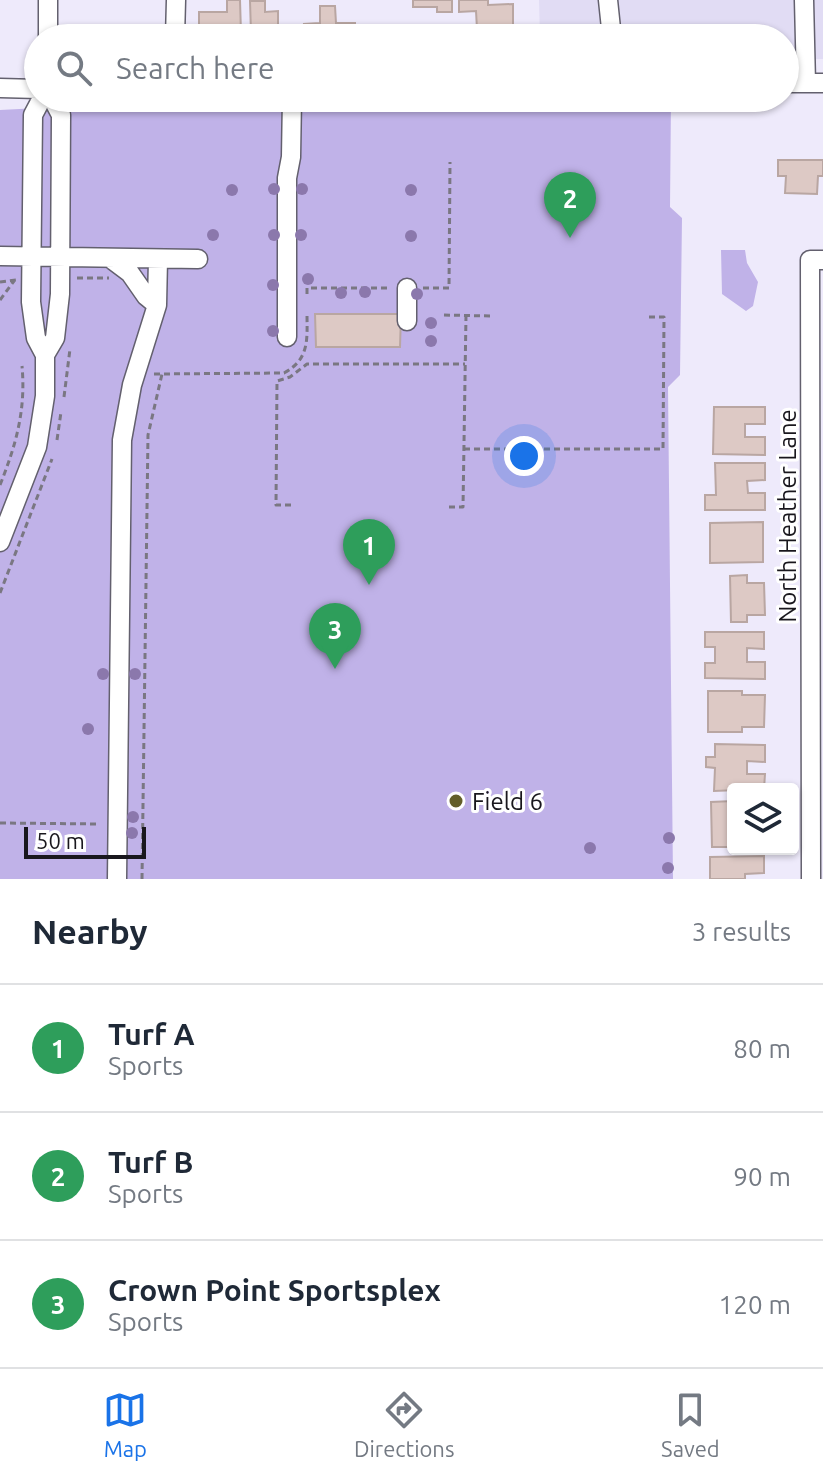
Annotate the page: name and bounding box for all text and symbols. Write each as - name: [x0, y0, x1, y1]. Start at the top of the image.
- search box: [24, 24, 799, 112]
- icon: search: [52, 46, 96, 90]
- text: Search here: [116, 51, 275, 85]
- pin: 2: [544, 172, 596, 238]
- street label: North Heather Lane: [774, 409, 801, 623]
- your location: [504, 436, 544, 476]
- pin: 1: [343, 519, 395, 585]
- pin: 3: [309, 603, 361, 669]
- map controls: [727, 783, 799, 855]
- button: layers: [727, 783, 799, 855]
- place label: Field 6: [472, 788, 543, 815]
- marker: Field 6: [447, 792, 465, 810]
- scale bar: [24, 823, 146, 859]
- text: 50 m: [36, 828, 85, 853]
- text: Nearby: [32, 912, 147, 950]
- text: 3 results: [692, 917, 791, 946]
- text: Turf A: [108, 1017, 195, 1051]
- text: 1: [51, 1034, 65, 1063]
- text: 80 m: [733, 1034, 791, 1063]
- text: Sports: [108, 1051, 183, 1080]
- text: Turf B: [108, 1145, 193, 1179]
- text: 2: [51, 1162, 65, 1191]
- text: 90 m: [733, 1162, 791, 1191]
- text: Sports: [108, 1179, 183, 1208]
- text: Crown Point Sportsplex: [108, 1273, 441, 1307]
- text: 3: [51, 1290, 65, 1319]
- text: 120 m: [719, 1290, 791, 1319]
- text: Sports: [108, 1307, 183, 1336]
- tab: Map: [103, 1388, 147, 1461]
- tab: Directions: [354, 1388, 454, 1461]
- tab: Saved: [661, 1388, 720, 1461]

